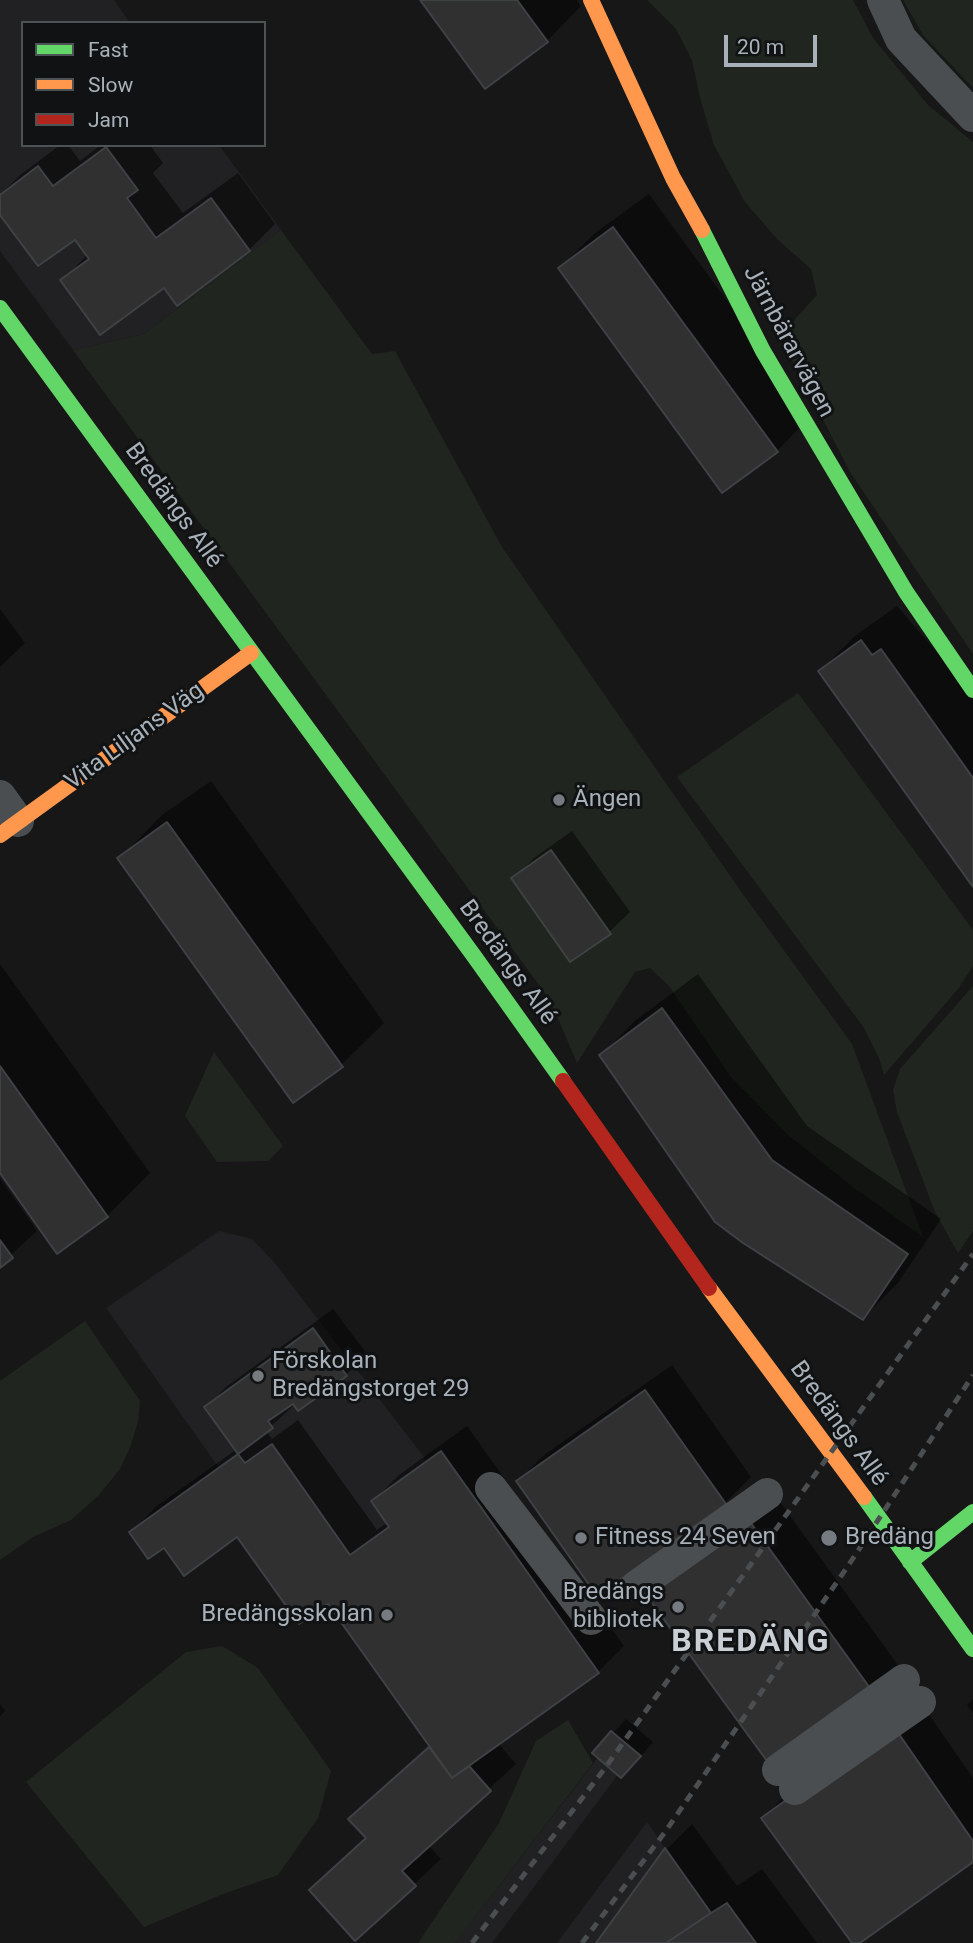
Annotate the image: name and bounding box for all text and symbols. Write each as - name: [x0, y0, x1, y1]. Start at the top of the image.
- legend: [21, 21, 266, 147]
- scale bar: [728, 21, 821, 65]
- text: 20 m: [737, 35, 784, 59]
- text: Fast: [88, 38, 128, 62]
- text: Slow: [88, 73, 133, 97]
- text: Jam: [88, 108, 129, 132]
- street label: Järnbärarvägen: [736, 261, 840, 423]
- street label: Bredängs Allé: [118, 438, 228, 574]
- street label: Vita Liljans Väg: [60, 677, 210, 797]
- place label: Ängen: [573, 786, 641, 814]
- marker: Ängen: [551, 792, 567, 808]
- street label: Bredängs Allé: [452, 895, 562, 1031]
- place label: Förskolan Bredängstorget 29: [272, 1348, 469, 1404]
- street label: Bredängs Allé: [783, 1356, 893, 1492]
- marker: Förskolan Bredängstorget 29: [250, 1368, 266, 1384]
- place label: Fitness 24 Seven: [595, 1524, 776, 1552]
- place label: Bredäng: [845, 1524, 934, 1552]
- marker: Bredäng: [819, 1528, 839, 1548]
- marker: Fitness 24 Seven: [573, 1530, 589, 1546]
- place label: Bredängs bibliotek: [563, 1579, 664, 1635]
- marker: Bredängs bibliotek: [670, 1599, 686, 1615]
- place label: Bredängsskolan: [201, 1601, 373, 1629]
- marker: Bredängsskolan: [379, 1607, 395, 1623]
- district label: BREDÄNG: [672, 1624, 830, 1662]

